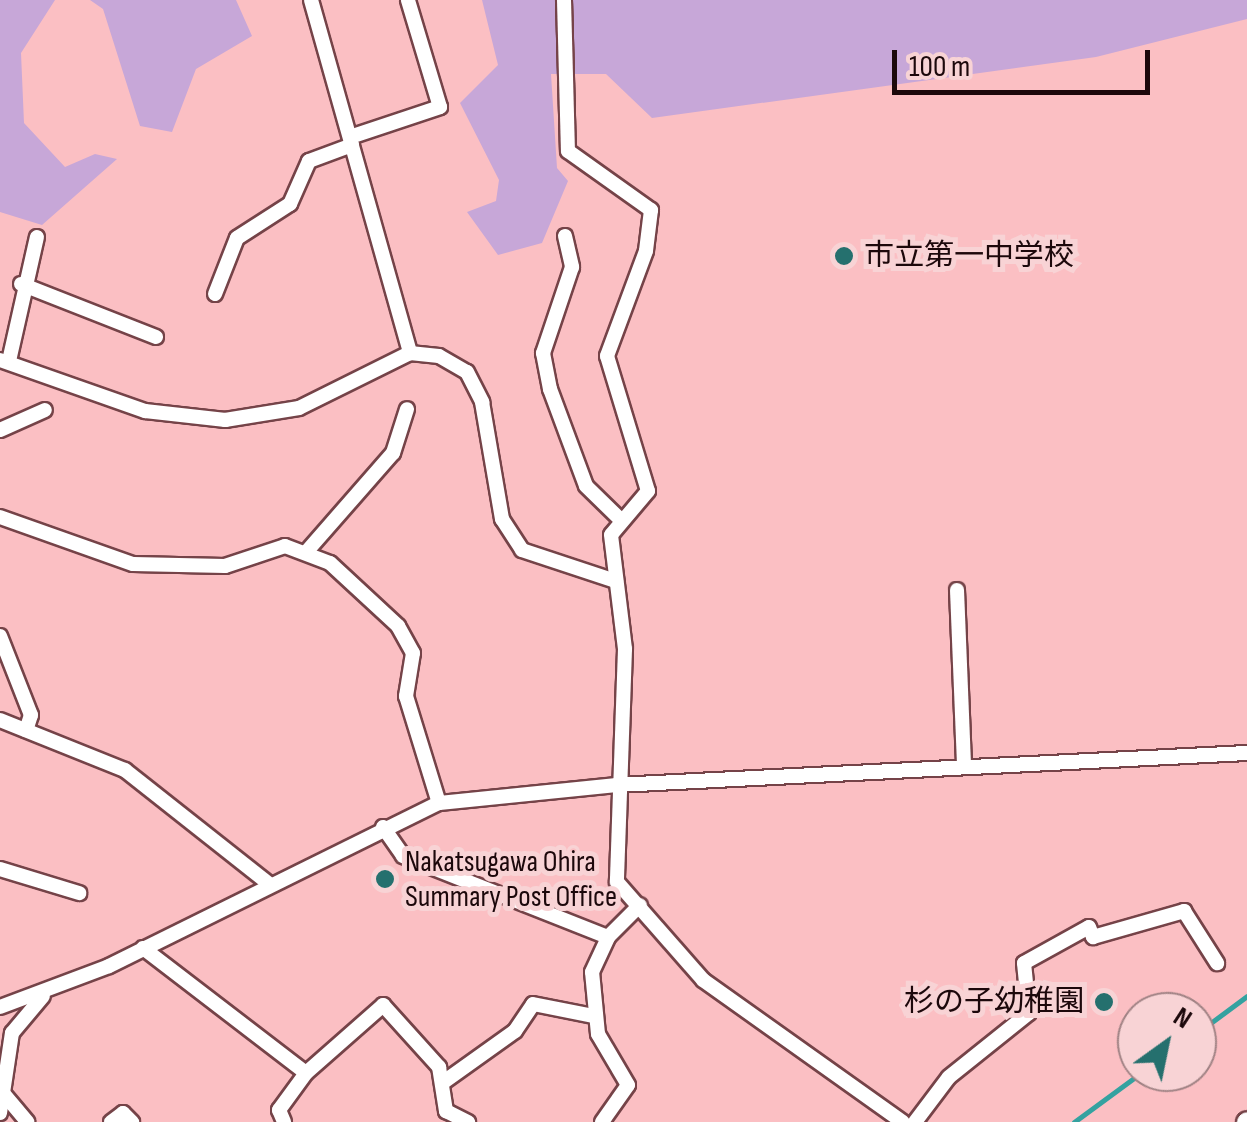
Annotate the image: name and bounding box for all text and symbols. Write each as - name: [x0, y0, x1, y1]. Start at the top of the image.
- scale bar: [897, 30, 1154, 92]
- text: 100 m: [909, 49, 970, 85]
- place label: 市立第一中学校: [864, 238, 1074, 274]
- marker: 市立第一中学校: [833, 245, 855, 267]
- place label: Nakatsugawa Ohira Summary Post Office: [405, 844, 617, 914]
- marker: Nakatsugawa Ohira Summary Post Office: [374, 868, 396, 890]
- place label: 杉の子幼稚園: [904, 984, 1084, 1020]
- marker: 杉の子幼稚園: [1093, 991, 1115, 1013]
- north arrow: [1117, 992, 1217, 1092]
- text: N: [1167, 1000, 1198, 1036]

